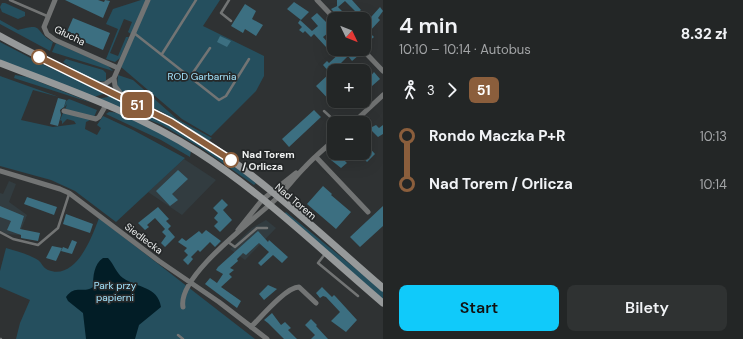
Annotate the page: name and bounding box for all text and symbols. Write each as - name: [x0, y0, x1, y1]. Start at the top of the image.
- text: 4 min: [399, 11, 458, 40]
- north arrow: [327, 12, 371, 56]
- map controls: [327, 12, 371, 160]
- street label: Głucha: [52, 22, 87, 48]
- text: 8.32 zł: [681, 24, 727, 44]
- text: 10:10 – 10:14 · Autobus: [399, 41, 531, 58]
- unlabelled marker: [31, 49, 47, 65]
- button: +: [327, 64, 371, 108]
- park label: ROD Garbarnia: [168, 70, 236, 83]
- icon: walk: [399, 79, 421, 101]
- icon: forward: [441, 79, 463, 101]
- text: 51: [477, 81, 491, 99]
- text: 3: [427, 82, 435, 99]
- line badge: 51: [119, 92, 155, 118]
- text: 51: [130, 96, 144, 114]
- button: −: [327, 116, 371, 160]
- text: Rondo Maczka P+R: [429, 126, 565, 146]
- text: 10:13: [700, 128, 727, 145]
- place label: Nad Torem / Orlicza: [242, 148, 295, 173]
- marker: Nad Torem / Orlicza: [223, 152, 239, 168]
- text: Nad Torem / Orlicza: [429, 174, 573, 194]
- text: 10:14: [699, 176, 727, 193]
- street label: Nad Torem: [272, 180, 319, 222]
- street label: Siedlecka: [122, 220, 165, 257]
- park label: Park przy papierni: [94, 279, 137, 304]
- button: Start: [399, 285, 559, 331]
- button: Bilety: [567, 285, 727, 331]

